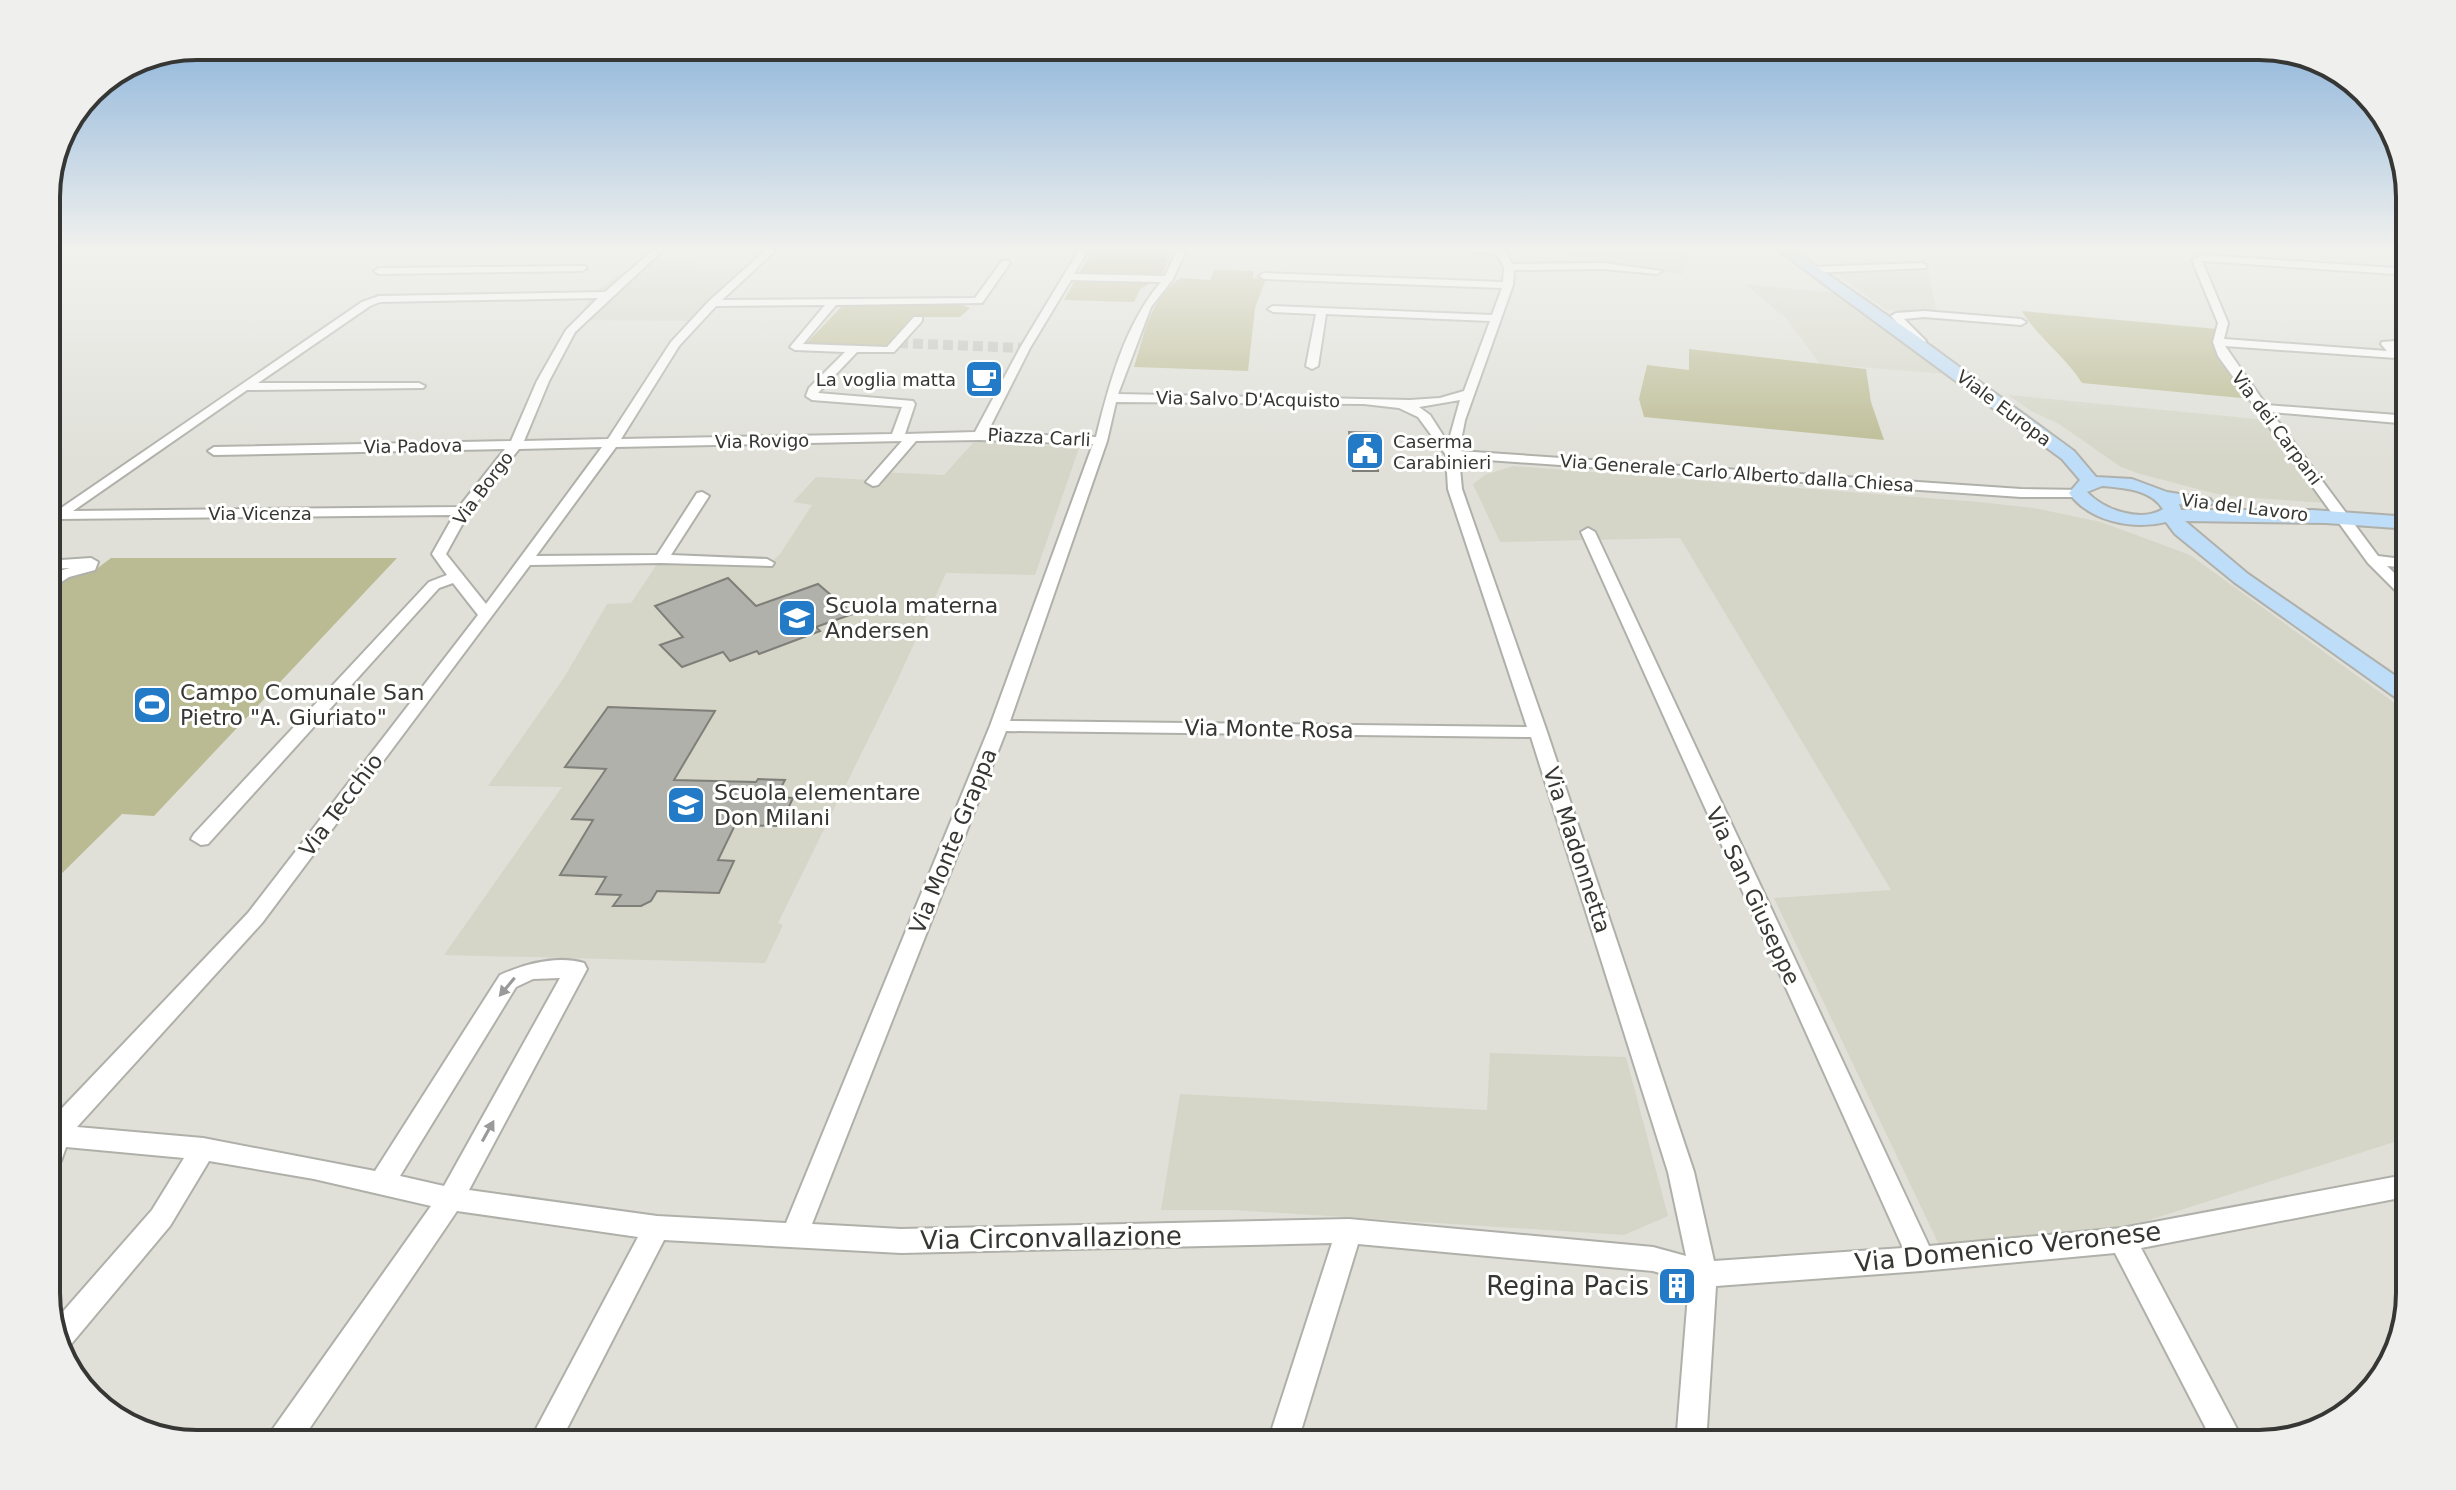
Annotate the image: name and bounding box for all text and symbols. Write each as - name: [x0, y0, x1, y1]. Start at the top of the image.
- cafe icon: La voglia matta: [963, 358, 1005, 400]
- street label: Viale Europa: [1953, 366, 2055, 450]
- street label: Via dei Carpani: [2227, 367, 2327, 489]
- place label: La voglia matta: [816, 369, 956, 390]
- street label: Via Salvo D'Acquisto: [1156, 387, 1340, 411]
- street label: Piazza Carli: [987, 424, 1091, 450]
- street label: Via Rovigo: [715, 430, 809, 452]
- public building icon: Caserma Carabinieri: [1344, 430, 1386, 472]
- place label: Caserma Carabinieri: [1393, 431, 1491, 473]
- street label: Via Padova: [363, 435, 463, 457]
- street label: Via Borgo: [449, 447, 517, 529]
- street label: Via Generale Carlo Alberto dalla Chiesa: [1559, 450, 1915, 496]
- street label: Via del Lavoro: [2180, 489, 2310, 525]
- street label: Via Vicenza: [208, 503, 312, 524]
- place label: Scuola materna Andersen: [825, 593, 998, 643]
- school or university icon: Scuola materna Andersen: [776, 597, 818, 639]
- place label: Campo Comunale San Pietro "A. Giuriato": [180, 680, 424, 730]
- sports icon: Campo Comunale San Pietro "A. Giuriato": [131, 684, 173, 726]
- street label: Via Monte Rosa: [1184, 715, 1354, 743]
- street label: Via Monte Grappa: [904, 745, 1002, 937]
- street label: Via Tecchio: [294, 749, 388, 861]
- street label: Via Madonnetta: [1538, 764, 1616, 936]
- place label: Scuola elementare Don Milani: [714, 780, 920, 830]
- school or university icon: Scuola elementare Don Milani: [665, 784, 707, 826]
- street label: Via San Giuseppe: [1701, 803, 1805, 989]
- one-way arrow: [498, 977, 515, 998]
- one-way arrow: [481, 1120, 495, 1142]
- street label: Via Domenico Veronese: [1853, 1216, 2163, 1278]
- street label: Via Circonvallazione: [920, 1221, 1182, 1255]
- building icon: Regina Pacis: [1656, 1265, 1698, 1307]
- place label: Regina Pacis: [1486, 1271, 1649, 1301]

